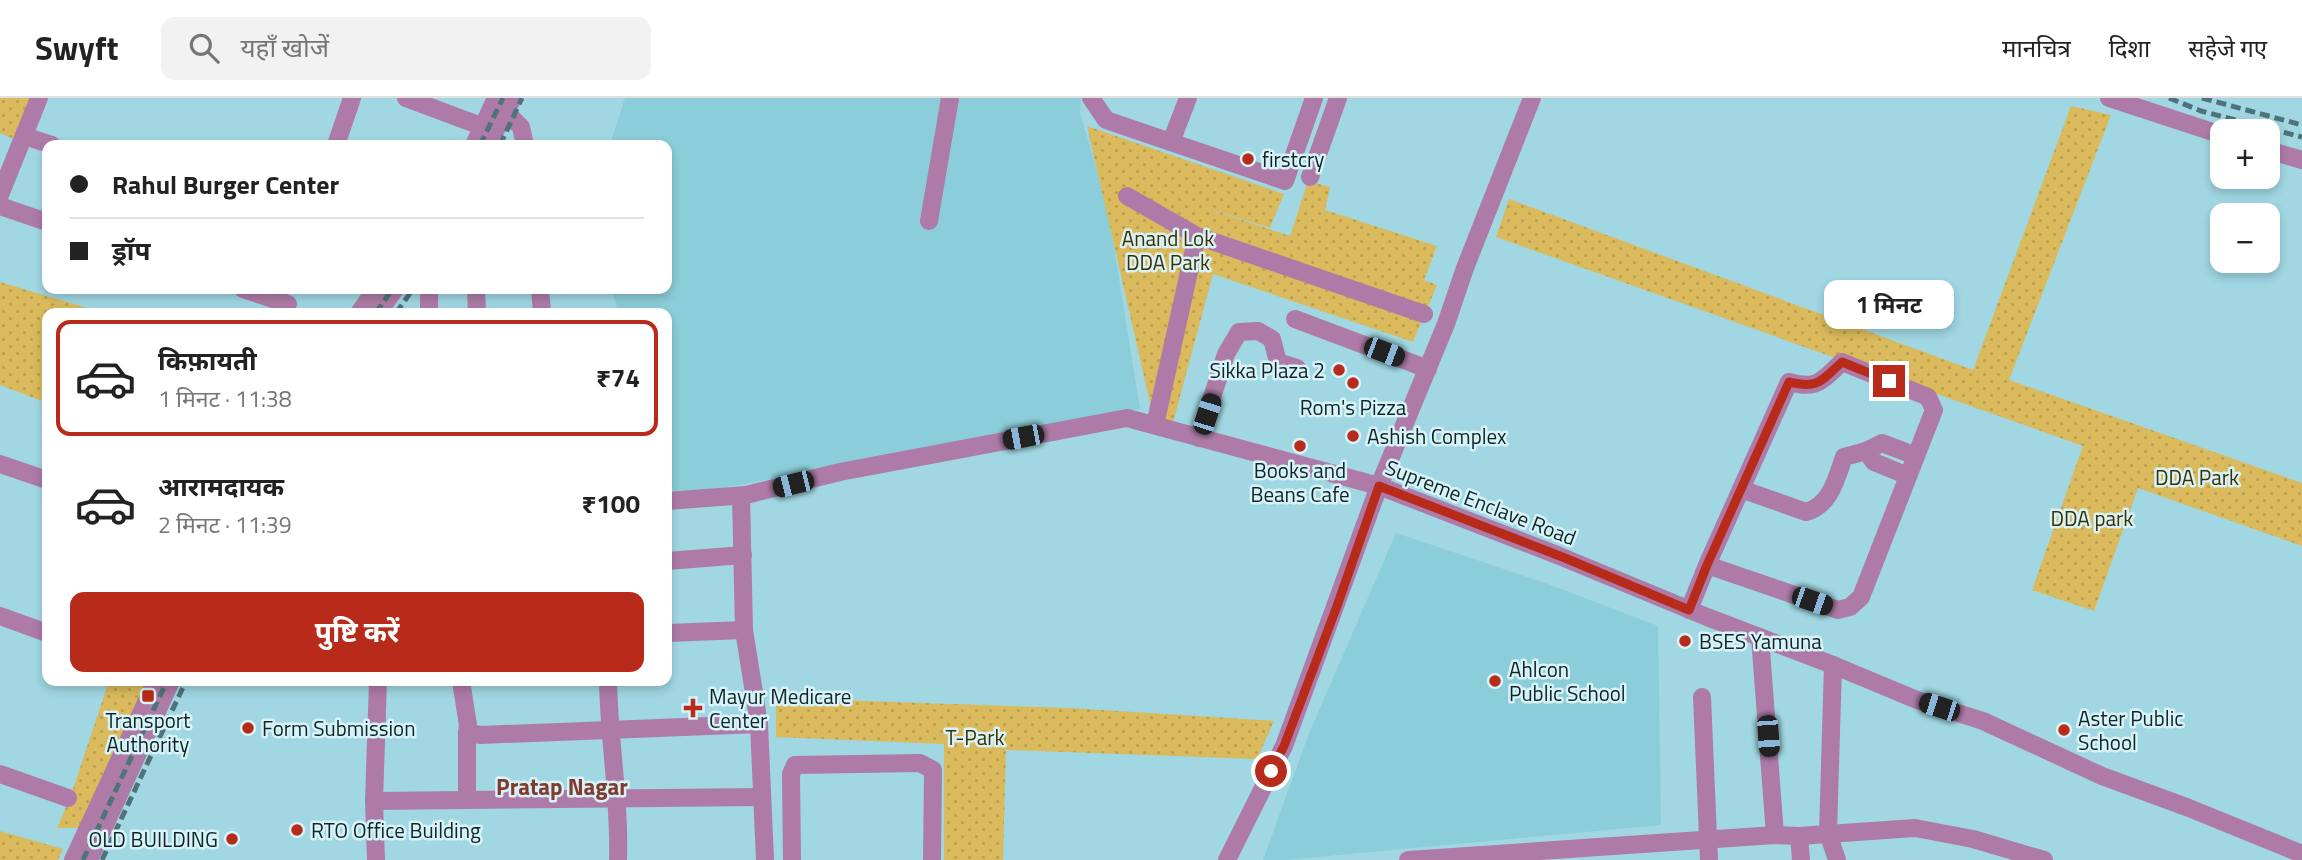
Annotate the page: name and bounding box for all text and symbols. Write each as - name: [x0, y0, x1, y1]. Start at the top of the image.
- search box: [161, 17, 651, 80]
- text: Swyft: [35, 23, 119, 73]
- text: यहाँ खोजें: [241, 28, 329, 67]
- icon: search: [185, 29, 223, 67]
- text: मानचित्र: [2002, 30, 2071, 66]
- text: दिशा: [2109, 30, 2150, 66]
- text: सहेजे गए: [2188, 30, 2267, 66]
- map controls: [2210, 119, 2280, 273]
- button: +: [2210, 119, 2280, 189]
- place label: firstcry: [1262, 143, 1325, 175]
- marker: firstcry: [1240, 151, 1256, 167]
- text: Rahul Burger Center: [112, 165, 339, 204]
- button: −: [2210, 203, 2280, 273]
- park label: Anand Lok DDA Park: [1122, 222, 1214, 278]
- text: ड्रॉप: [112, 231, 150, 270]
- callout: 1 मिनट: [1824, 280, 1954, 328]
- text: 1 मिनट: [1856, 287, 1922, 322]
- car: [1361, 335, 1408, 369]
- text: किफ़ायती: [158, 341, 257, 380]
- icon: car: [74, 347, 137, 410]
- place label: Sikka Plaza 2: [1210, 354, 1325, 386]
- text: ₹74: [596, 358, 640, 397]
- marker: Sikka Plaza 2: [1331, 362, 1347, 378]
- route end: [1873, 365, 1905, 397]
- marker: Rom's Pizza: [1345, 375, 1361, 391]
- text: 1 मिनट · 11:38: [158, 381, 292, 416]
- car: [1191, 391, 1224, 437]
- place label: Rom's Pizza: [1300, 391, 1407, 423]
- place label: Ashish Complex: [1367, 420, 1507, 452]
- car: [1001, 423, 1046, 451]
- marker: Ashish Complex: [1345, 428, 1361, 444]
- marker: Books and Beans Cafe: [1292, 438, 1308, 454]
- street label: Supreme Enclave Road: [1381, 451, 1581, 553]
- place label: Books and Beans Cafe: [1250, 454, 1350, 510]
- park label: DDA Park: [2155, 461, 2239, 493]
- text: आरामदायक: [158, 467, 284, 506]
- car: [771, 469, 816, 499]
- icon: car: [74, 473, 137, 536]
- text: ₹100: [581, 484, 640, 523]
- park label: DDA park: [2051, 502, 2133, 534]
- text: 2 मिनट · 11:39: [158, 507, 292, 542]
- car: [1789, 584, 1836, 618]
- button: पुष्टि करें: [70, 592, 644, 672]
- place label: BSES Yamuna: [1699, 625, 1822, 657]
- marker: BSES Yamuna: [1677, 633, 1693, 649]
- place label: Ahlcon Public School: [1509, 653, 1626, 709]
- marker: Ahlcon Public School: [1487, 673, 1503, 689]
- place label: Mayur Medicare Center: [709, 680, 851, 736]
- marker: Transport Authority: [140, 688, 156, 704]
- car: [1916, 691, 1963, 723]
- marker: Mayur Medicare Center: [683, 698, 703, 718]
- place label: Aster Public School: [2078, 702, 2183, 758]
- place label: Transport Authority: [106, 704, 191, 760]
- place label: Form Submission: [262, 712, 415, 744]
- car: [1757, 714, 1780, 758]
- marker: Form Submission: [240, 720, 256, 736]
- park label: T-Park: [945, 721, 1005, 753]
- marker: Aster Public School: [2056, 722, 2072, 738]
- route start: [1255, 755, 1287, 787]
- district label: Pratap Nagar: [496, 769, 628, 804]
- place label: RTO Office Building: [311, 814, 481, 846]
- marker: RTO Office Building: [289, 822, 305, 838]
- place label: OLD BUILDING: [88, 823, 218, 855]
- marker: OLD BUILDING: [224, 831, 240, 847]

